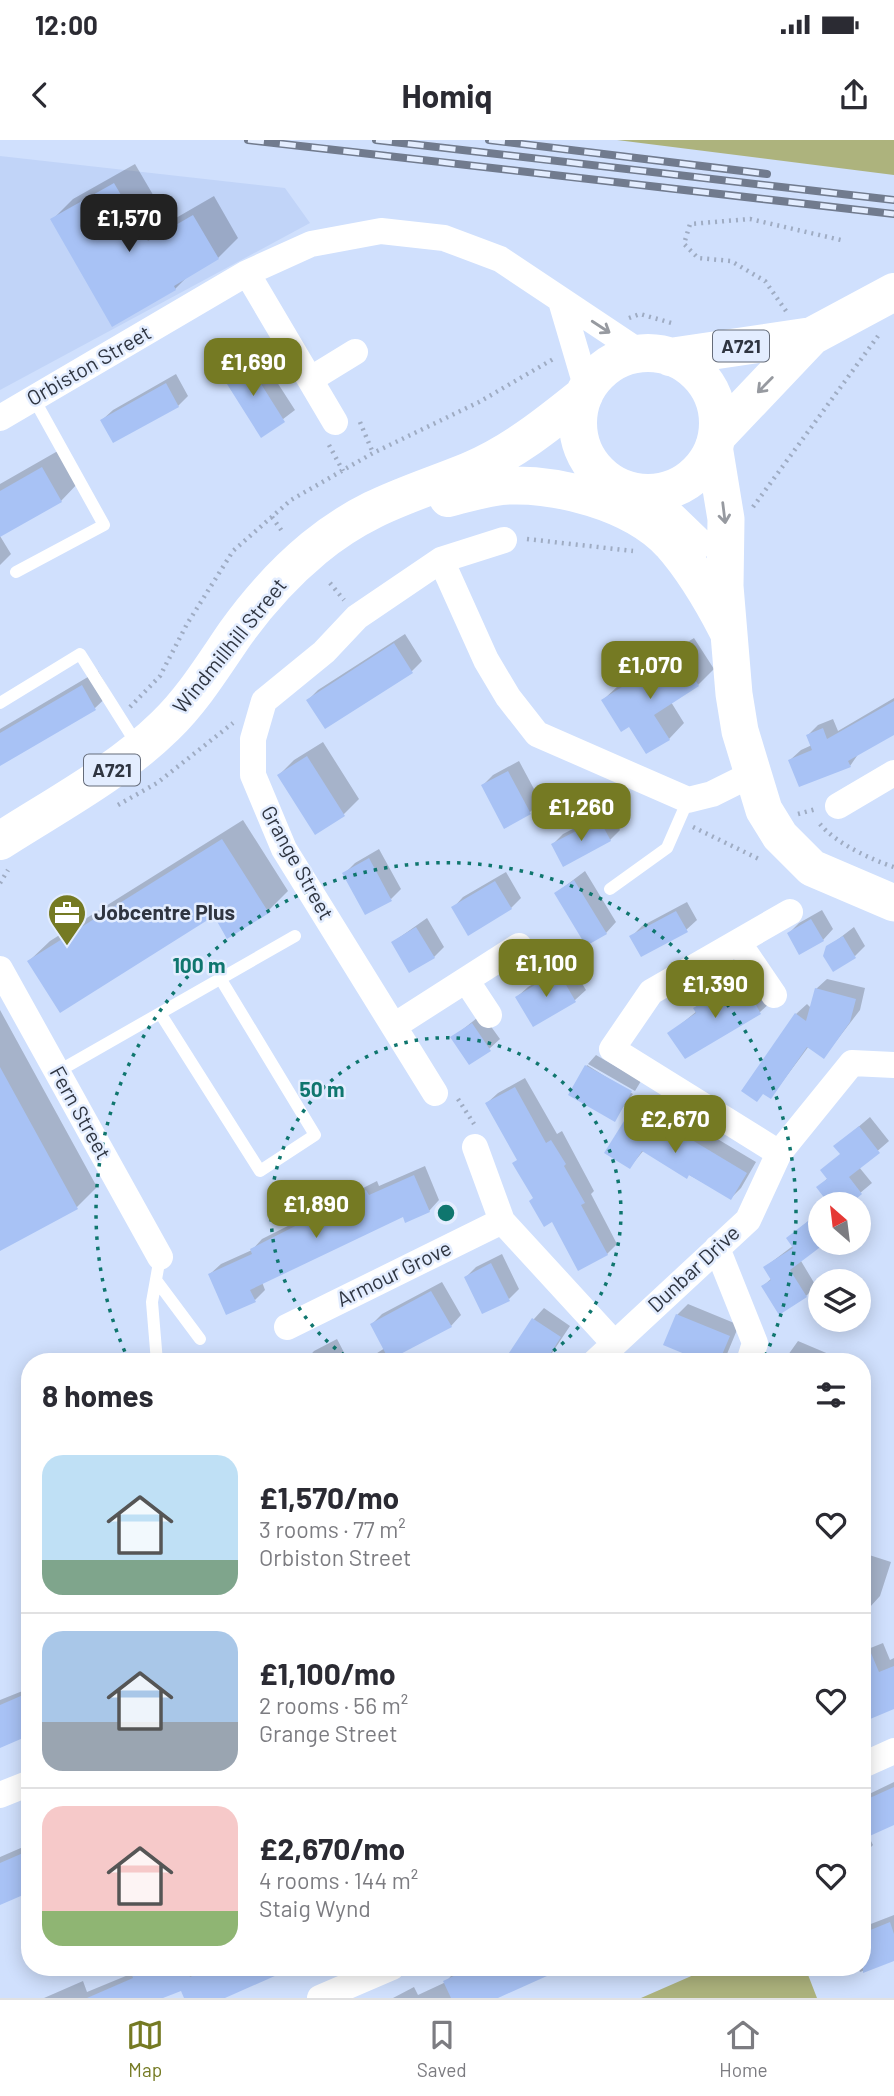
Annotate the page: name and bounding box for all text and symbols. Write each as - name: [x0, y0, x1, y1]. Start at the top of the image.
- text: 12:00: [35, 9, 98, 40]
- icon: back: [21, 76, 59, 114]
- text: Homiq: [402, 76, 492, 114]
- icon: share: [835, 76, 873, 114]
- pin: £1,570: [72, 194, 186, 254]
- text: £1,570: [96, 203, 162, 231]
- street label: Orbiston Street: [22, 319, 155, 410]
- one-way arrow: [591, 320, 610, 334]
- road number: A721: [713, 330, 769, 362]
- pin: £1,690: [196, 338, 310, 398]
- text: £1,690: [220, 347, 286, 375]
- one-way arrow: [757, 376, 774, 394]
- one-way arrow: [718, 502, 731, 524]
- street label: Windmillhill Street: [167, 572, 291, 718]
- pin: £1,070: [593, 642, 707, 701]
- text: £1,070: [617, 650, 683, 678]
- road number: A721: [84, 754, 140, 786]
- pin: £1,260: [524, 784, 638, 843]
- text: £1,260: [548, 792, 614, 820]
- street label: Grange Street: [257, 801, 340, 924]
- office icon: Jobcentre Plus: [46, 892, 88, 947]
- place label: Jobcentre Plus: [94, 899, 235, 924]
- pin: £1,100: [489, 940, 603, 999]
- text: £1,100: [515, 948, 577, 976]
- text: 100 m: [172, 952, 226, 977]
- pin: £1,390: [658, 960, 772, 1020]
- text: £1,390: [682, 969, 748, 997]
- street label: Fern Street: [45, 1061, 117, 1163]
- text: 50 m: [299, 1076, 345, 1101]
- pin: £2,670: [618, 1096, 732, 1155]
- text: £2,670: [640, 1104, 710, 1132]
- pin: £1,890: [259, 1180, 373, 1240]
- text: £1,890: [283, 1189, 349, 1217]
- north arrow: [808, 1192, 872, 1255]
- map controls: [808, 1192, 871, 1332]
- centre of rings: [434, 1201, 458, 1225]
- street label: Dunbar Drive: [642, 1219, 744, 1317]
- street label: Armour Grove: [332, 1234, 455, 1311]
- button: layers: [808, 1269, 871, 1332]
- icon: filters: [812, 1376, 850, 1414]
- text: 8 homes: [42, 1377, 153, 1413]
- text: £1,570/mo: [259, 1479, 399, 1515]
- icon: home: [98, 1483, 182, 1567]
- icon: heart: [812, 1506, 850, 1544]
- text: 3 rooms · 77 m²: [259, 1515, 406, 1543]
- text: Orbiston Street: [259, 1543, 412, 1571]
- text: £1,100/mo: [259, 1655, 396, 1691]
- icon: home: [98, 1659, 182, 1743]
- icon: heart: [812, 1682, 850, 1720]
- text: 2 rooms · 56 m²: [259, 1691, 408, 1719]
- text: Grange Street: [259, 1719, 398, 1747]
- text: £2,670/mo: [259, 1830, 405, 1866]
- icon: home: [98, 1834, 182, 1918]
- icon: heart: [812, 1857, 850, 1895]
- text: 4 rooms · 144 m²: [259, 1866, 418, 1894]
- text: Staig Wynd: [259, 1894, 371, 1922]
- tab: Map: [126, 2016, 164, 2081]
- tab: Saved: [417, 2016, 467, 2081]
- tab: Home: [719, 2016, 768, 2081]

